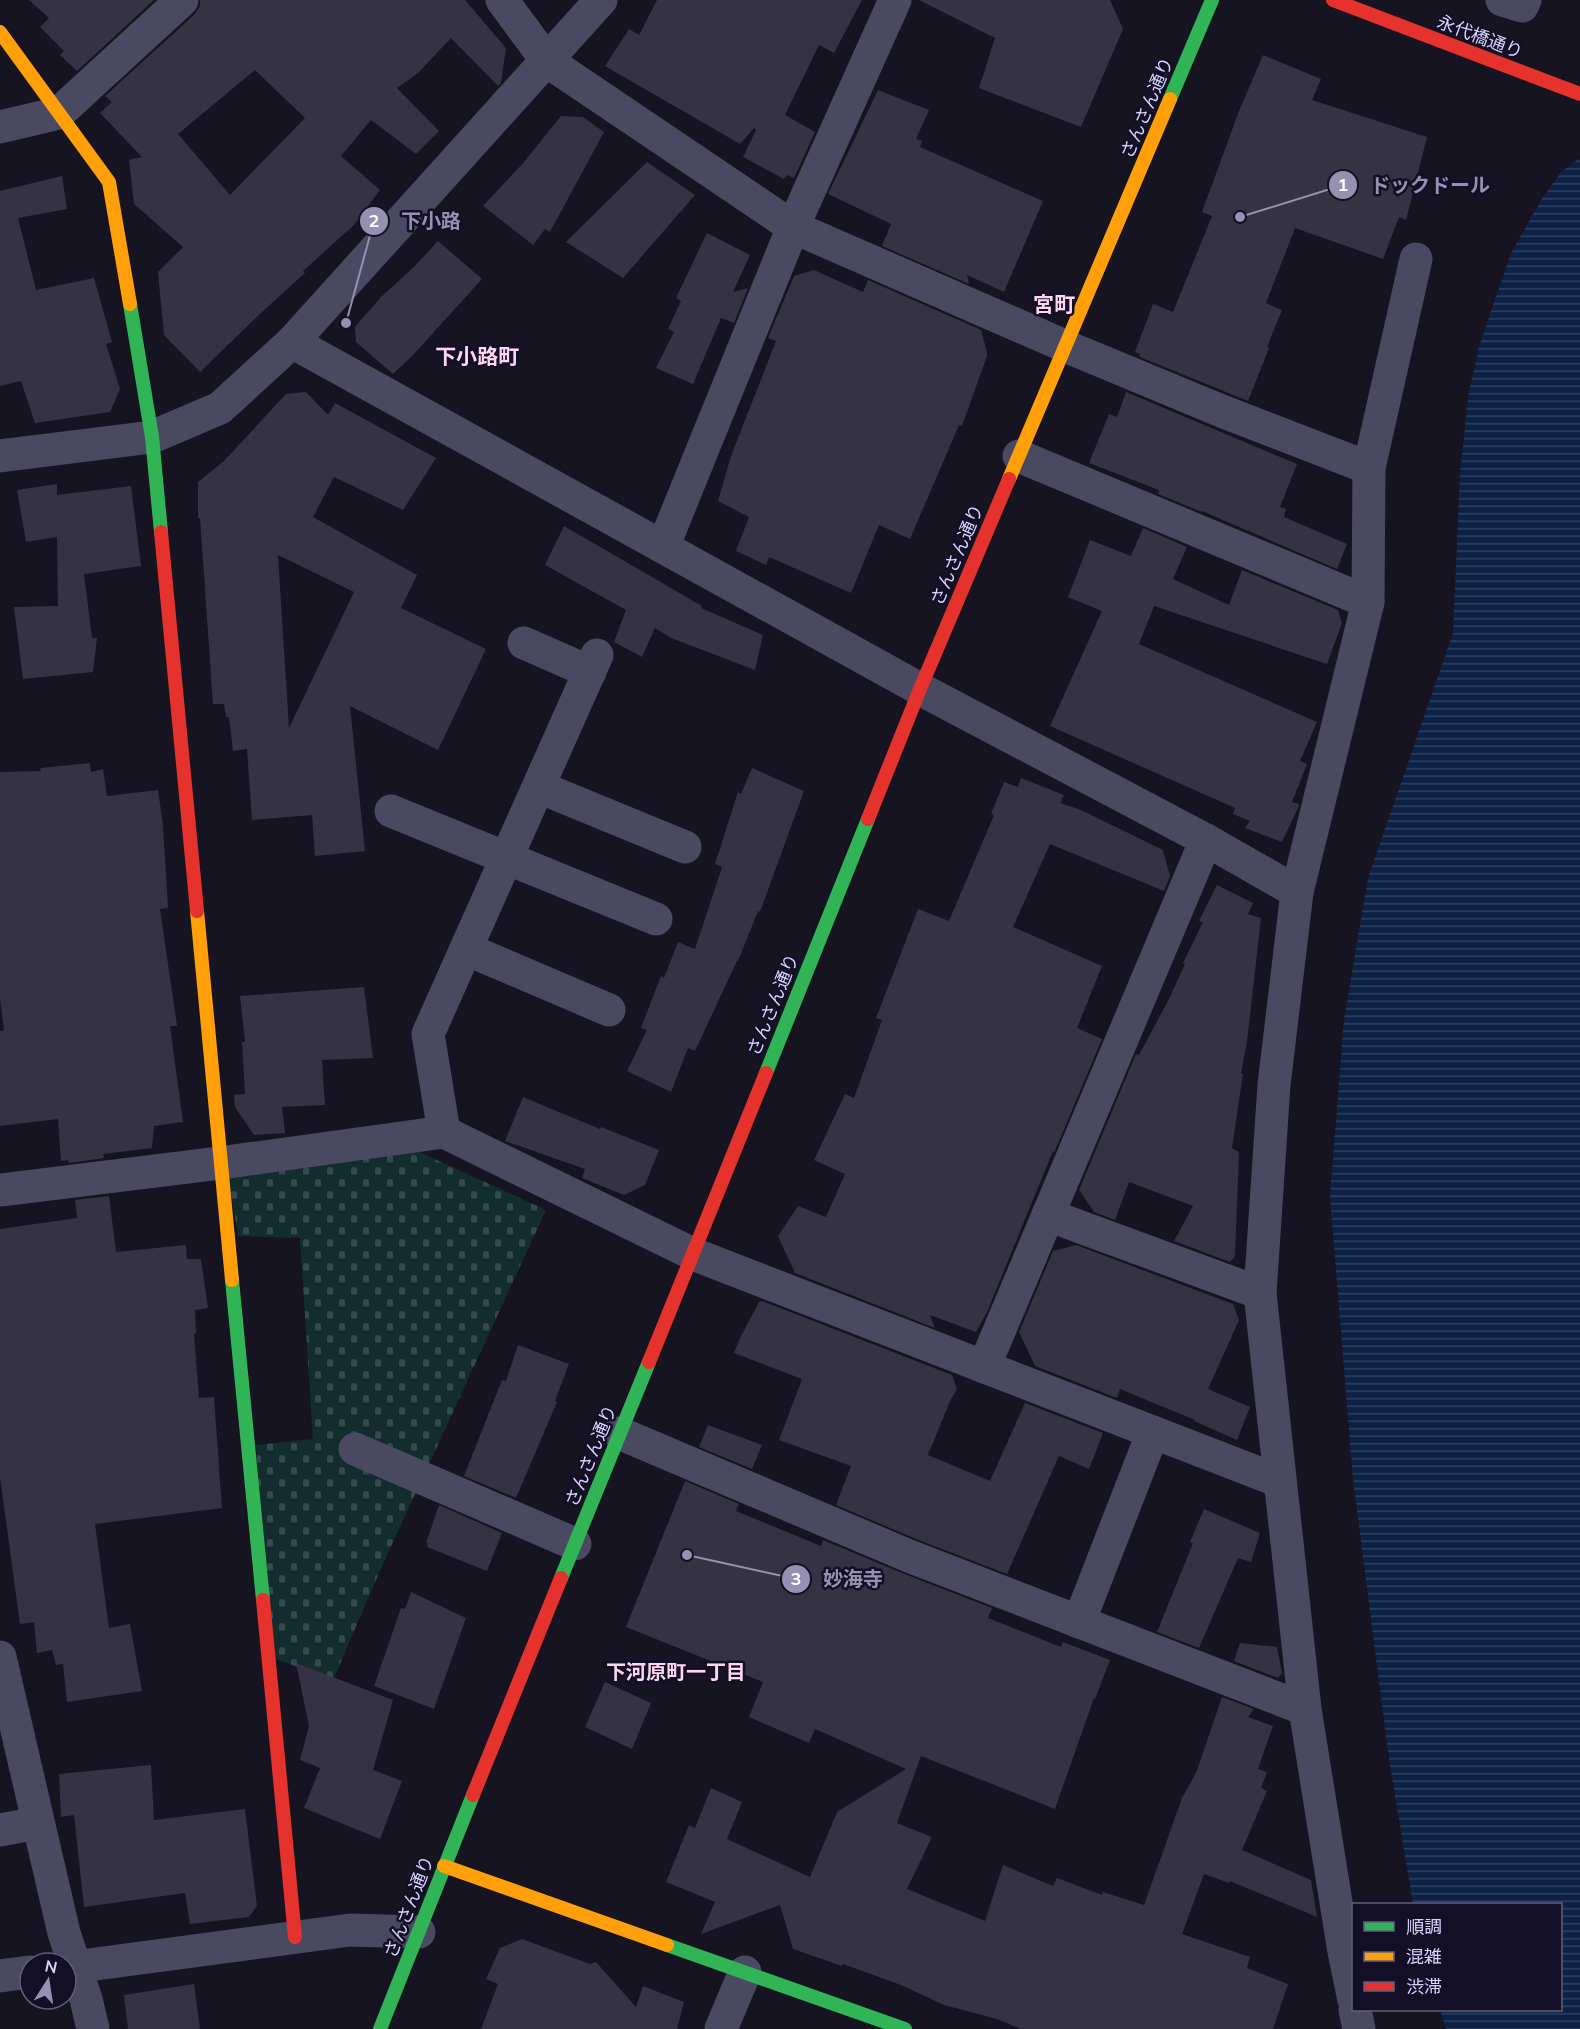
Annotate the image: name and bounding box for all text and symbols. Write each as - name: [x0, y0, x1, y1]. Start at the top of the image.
- street label: 永代橋通り: [1434, 10, 1526, 63]
- street label: さんさん通り: [1115, 54, 1178, 162]
- callout: ドックドール: [1328, 166, 1502, 204]
- text: ドックドール: [1370, 172, 1490, 197]
- text: 1: [1338, 173, 1348, 196]
- callout: 下小路: [359, 202, 473, 240]
- text: 下小路: [401, 208, 461, 233]
- text: 2: [369, 209, 379, 232]
- district label: 宮町: [1033, 291, 1075, 317]
- district label: 下小路町: [435, 343, 519, 369]
- street label: さんさん通り: [925, 501, 988, 609]
- street label: さんさん通り: [742, 950, 803, 1059]
- street label: さんさん通り: [560, 1401, 621, 1510]
- callout: 妙海寺: [781, 1560, 895, 1598]
- text: 妙海寺: [823, 1566, 883, 1591]
- text: 3: [791, 1567, 801, 1590]
- district label: 下河原町一丁目: [606, 1659, 746, 1684]
- street label: さんさん通り: [378, 1852, 439, 1961]
- legend: [1352, 1903, 1562, 2011]
- text: 順調: [1406, 1915, 1442, 1938]
- text: 混雑: [1406, 1945, 1442, 1968]
- north arrow: [18, 1951, 78, 2011]
- text: N: [43, 1955, 59, 1977]
- text: 渋滞: [1406, 1975, 1442, 1998]

